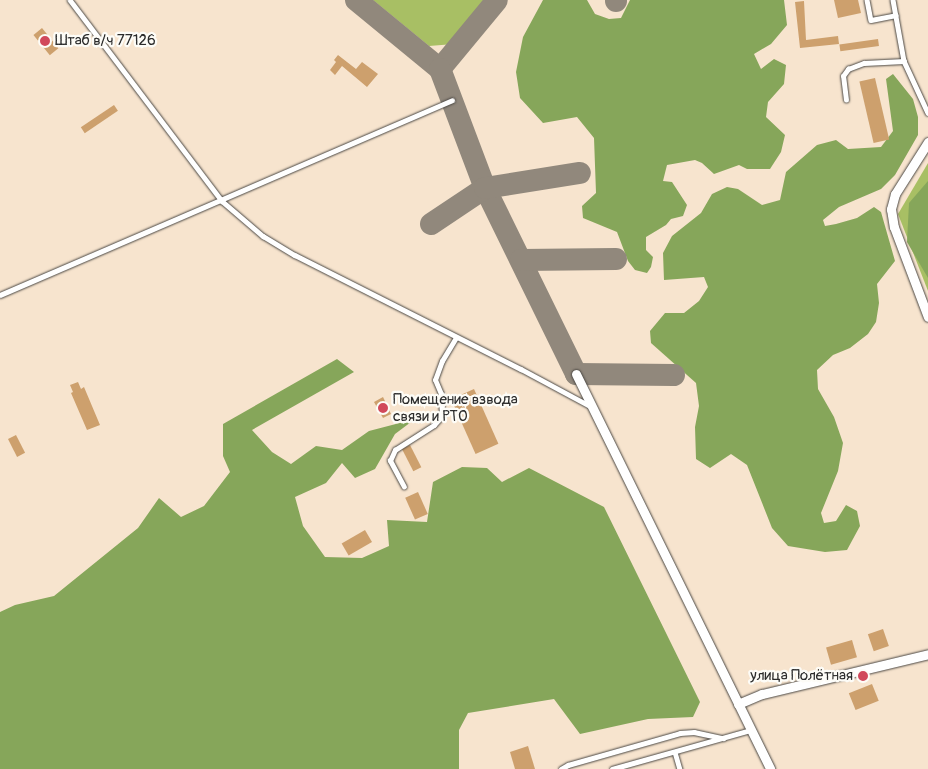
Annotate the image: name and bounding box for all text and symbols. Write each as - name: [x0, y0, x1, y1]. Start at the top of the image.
- place label: Штаб в/ч 77126: [55, 32, 156, 50]
- marker: Штаб в/ч 77126: [39, 35, 51, 47]
- place label: Помещение взвода связи и РТО: [393, 390, 518, 425]
- marker: Помещение взвода связи и РТО: [377, 402, 389, 414]
- place label: улица Полётная: [750, 667, 853, 685]
- marker: улица Полётная: [857, 670, 869, 682]

